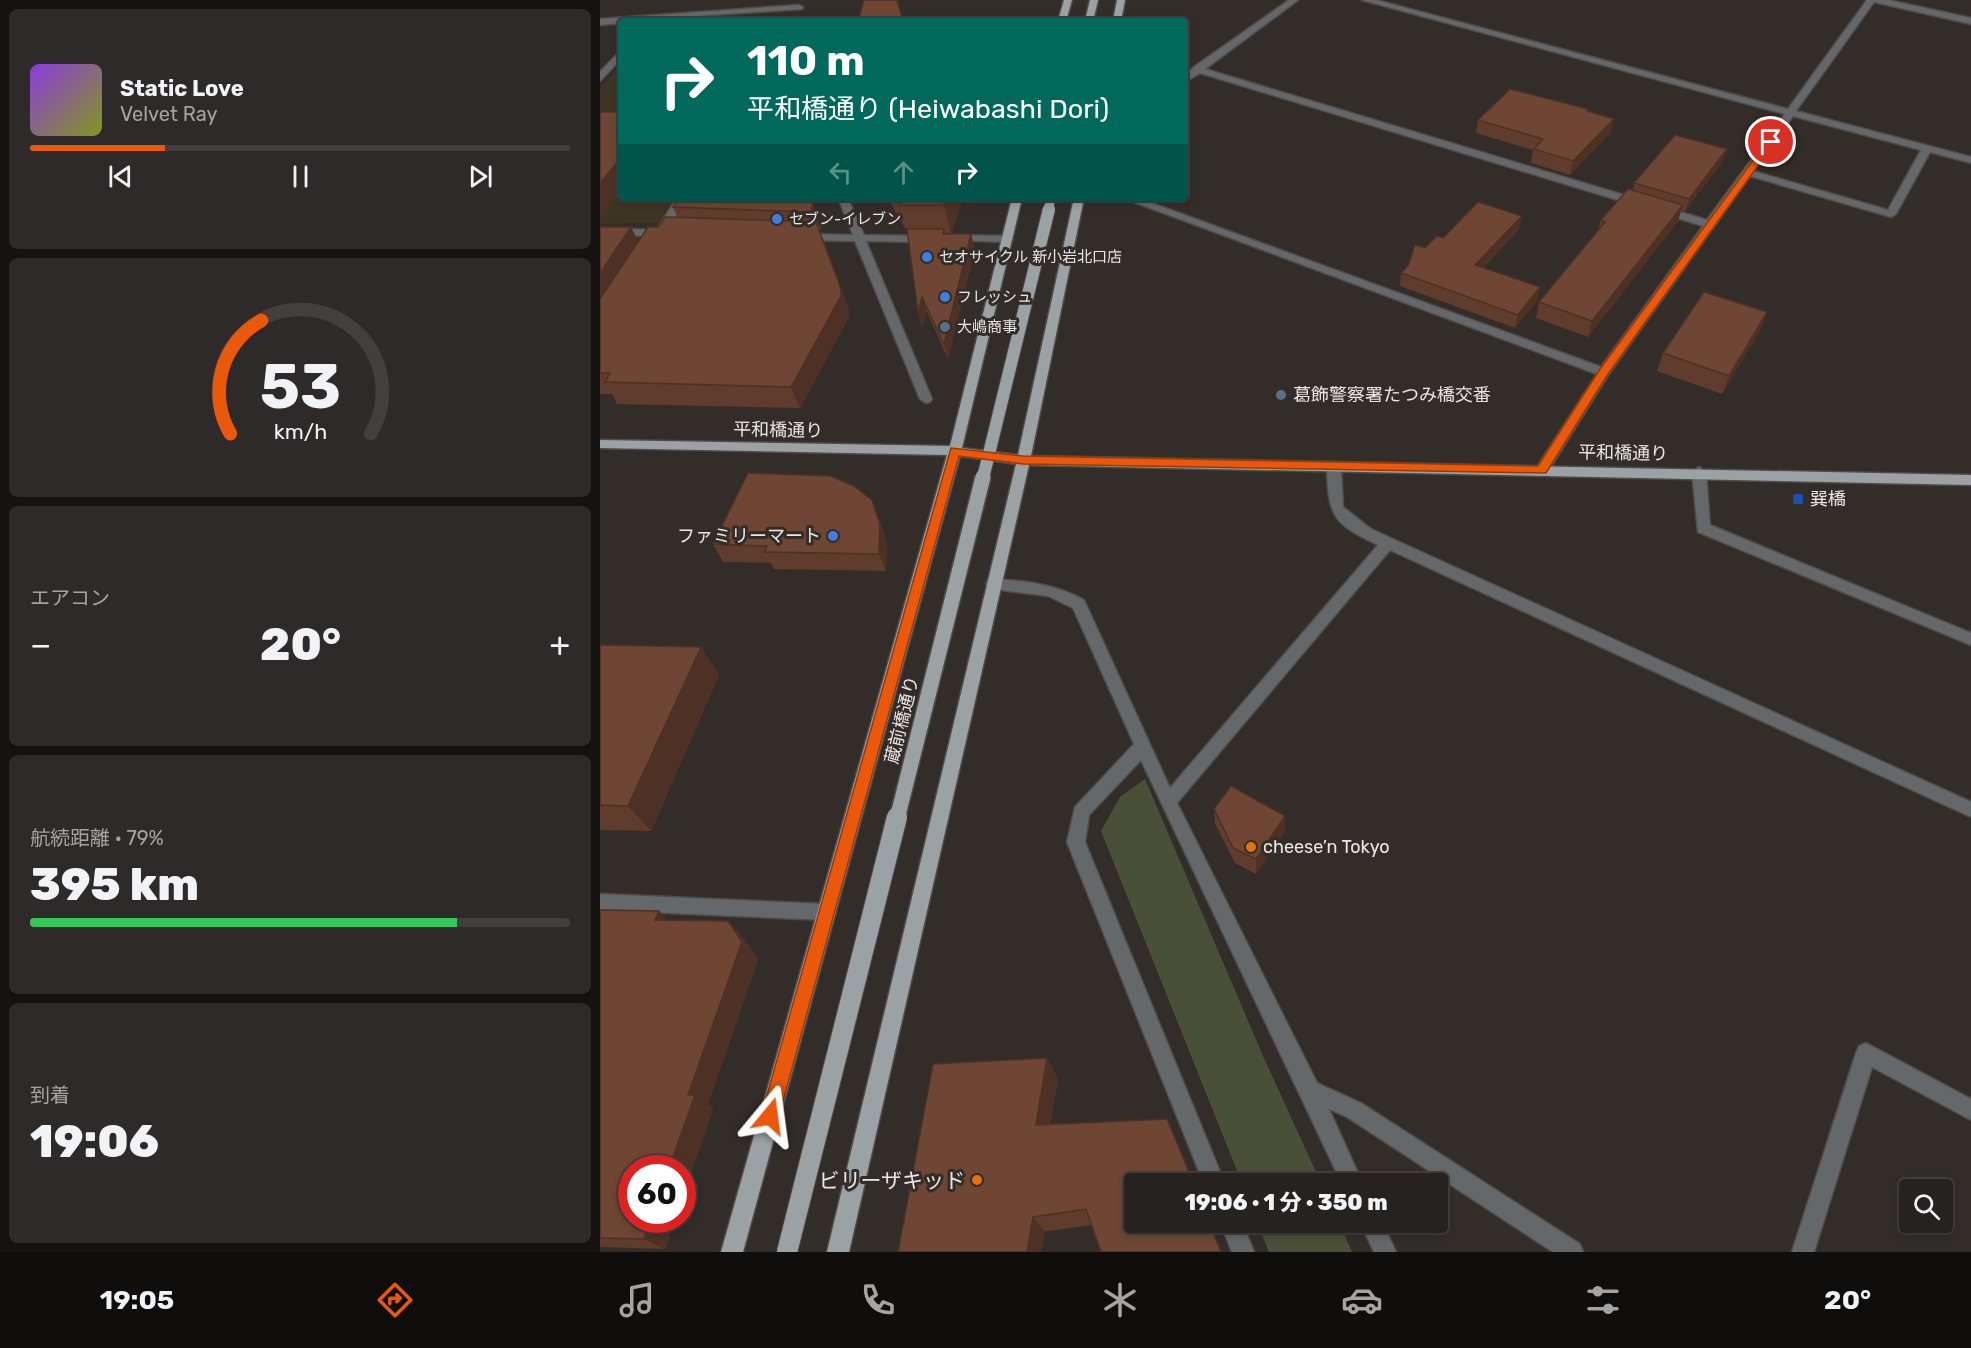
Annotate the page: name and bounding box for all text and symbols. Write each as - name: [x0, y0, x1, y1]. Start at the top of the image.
- text: 110 m: [747, 36, 865, 86]
- icon: right: [648, 42, 726, 120]
- text: Static Love: [120, 75, 244, 102]
- text: 平和橋通り (Heiwabashi Dori): [747, 93, 1109, 125]
- text: Velvet Ray: [120, 102, 218, 126]
- pin: [1745, 116, 1796, 167]
- icon: arrive: [1754, 125, 1787, 158]
- icon: left: [824, 156, 857, 189]
- icon: ahead: [887, 156, 920, 189]
- icon: right: [950, 156, 983, 189]
- icon: previous: [104, 160, 137, 193]
- icon: pause: [284, 160, 317, 193]
- icon: next: [464, 160, 497, 193]
- place label: セブン-イレブン: [789, 210, 901, 228]
- marker: セブン-イレブン: [770, 212, 784, 226]
- place label: セオサイクル 新小岩北口店: [939, 248, 1122, 266]
- marker: セオサイクル 新小岩北口店: [920, 250, 934, 264]
- place label: フレッシュ: [957, 288, 1032, 306]
- marker: フレッシュ: [938, 290, 952, 304]
- place label: 大嶋商事: [957, 318, 1017, 336]
- marker: 大嶋商事: [938, 320, 952, 334]
- text: 53: [259, 351, 341, 425]
- place label: 葛飾警察署たつみ橋交番: [1293, 384, 1491, 406]
- marker: 葛飾警察署たつみ橋交番: [1274, 388, 1288, 402]
- street label: 平和橋通り: [733, 418, 823, 442]
- text: km/h: [273, 420, 327, 445]
- street label: 平和橋通り: [1578, 441, 1668, 465]
- place label: 巽橋: [1810, 488, 1846, 510]
- marker: 巽橋: [1791, 492, 1805, 506]
- place label: ファミリーマート: [677, 525, 821, 547]
- marker: ファミリーマート: [826, 529, 840, 543]
- text: エアコン: [30, 586, 110, 610]
- text: 20°: [260, 618, 341, 671]
- text: −: [30, 625, 51, 664]
- text: +: [549, 625, 570, 664]
- street label: 蔵前橋通り: [880, 674, 924, 766]
- text: 航続距離 · 79%: [30, 826, 164, 850]
- place label: cheese’n Tokyo: [1263, 836, 1390, 858]
- marker: cheese’n Tokyo: [1244, 840, 1258, 854]
- text: 395 km: [30, 858, 199, 911]
- text: 到着: [30, 1083, 70, 1107]
- position arrow: [738, 1084, 802, 1148]
- text: 19:06: [30, 1115, 159, 1168]
- speed limit sign: 60: [618, 1155, 696, 1233]
- place label: ビリーザキッド: [818, 1168, 965, 1193]
- marker: ビリーザキッド: [970, 1173, 984, 1187]
- map controls: [1899, 1179, 1953, 1233]
- button: search: [1899, 1179, 1953, 1233]
- text: 19:06 · 1 分 · 350 m: [1184, 1189, 1388, 1216]
- icon: directions: [374, 1279, 416, 1321]
- icon: music: [616, 1279, 658, 1321]
- icon: phone: [857, 1279, 899, 1321]
- icon: climate: [1099, 1279, 1141, 1321]
- icon: car: [1341, 1279, 1383, 1321]
- icon: filters: [1582, 1279, 1624, 1321]
- text: 19:05: [100, 1284, 174, 1316]
- text: 20°: [1824, 1284, 1871, 1316]

